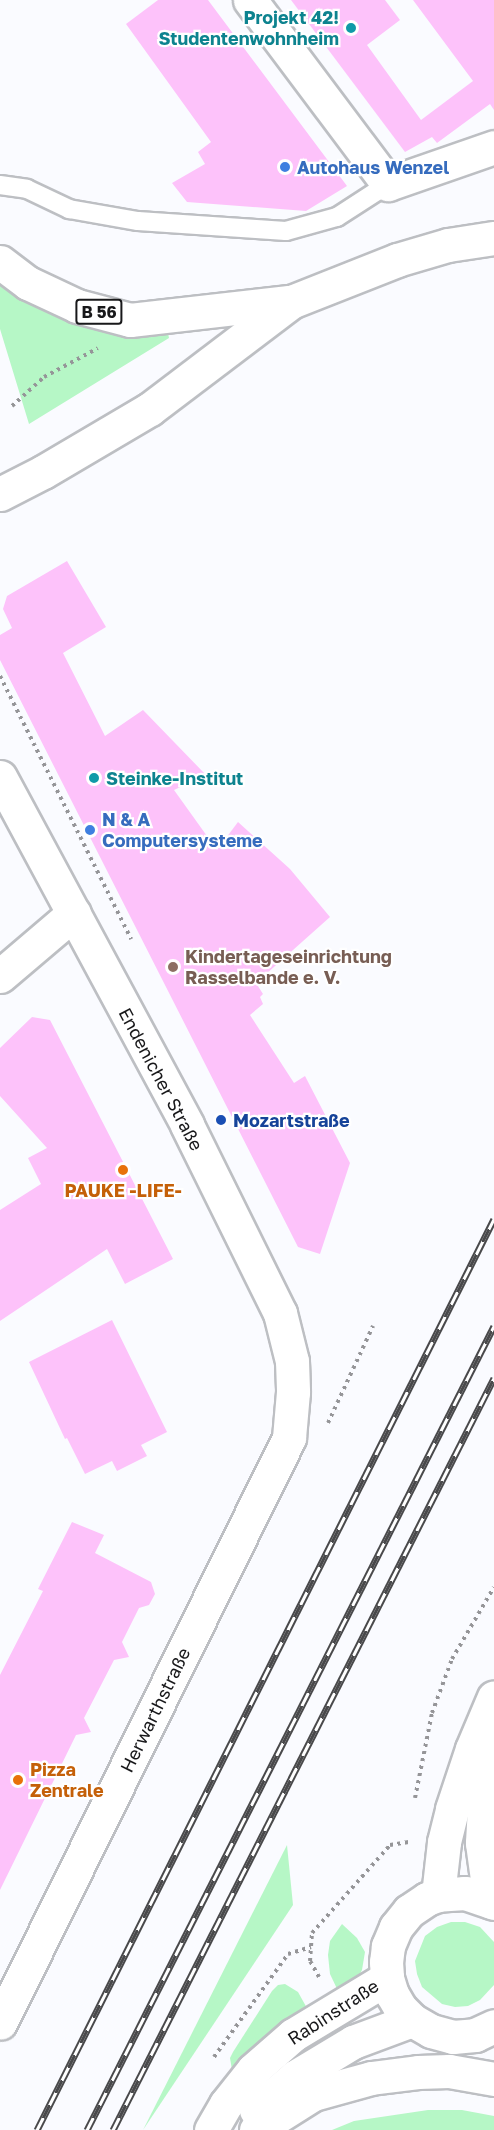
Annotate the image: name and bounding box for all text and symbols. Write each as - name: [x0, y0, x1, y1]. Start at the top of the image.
- place label: Projekt 42! Studentenwohnheim: [158, 7, 339, 50]
- marker: Projekt 42! Studentenwohnheim: [344, 21, 358, 35]
- place label: Autohaus Wenzel: [297, 156, 449, 178]
- marker: Autohaus Wenzel: [278, 160, 292, 174]
- road number: B 56: [75, 299, 123, 325]
- place label: Steinke-Institut: [106, 767, 243, 789]
- marker: Steinke-Institut: [87, 771, 101, 785]
- place label: N & A Computersysteme: [102, 809, 263, 852]
- marker: N & A Computersysteme: [83, 823, 97, 837]
- place label: Kindertageseinrichtung Rasselbande e. V.: [185, 946, 392, 988]
- marker: Kindertageseinrichtung Rasselbande e. V.: [166, 960, 180, 974]
- street label: Endenicher Straße: [114, 1004, 208, 1154]
- place label: Mozartstraße: [233, 1109, 350, 1131]
- marker: Mozartstraße: [214, 1113, 228, 1127]
- marker: PAUKE -LIFE-: [116, 1163, 130, 1177]
- place label: PAUKE -LIFE-: [64, 1179, 182, 1201]
- street label: Herwarthstraße: [115, 1644, 195, 1776]
- place label: Pizza Zentrale: [30, 1759, 104, 1802]
- marker: Pizza Zentrale: [11, 1773, 25, 1787]
- street label: Rabinstraße: [284, 1975, 382, 2049]

